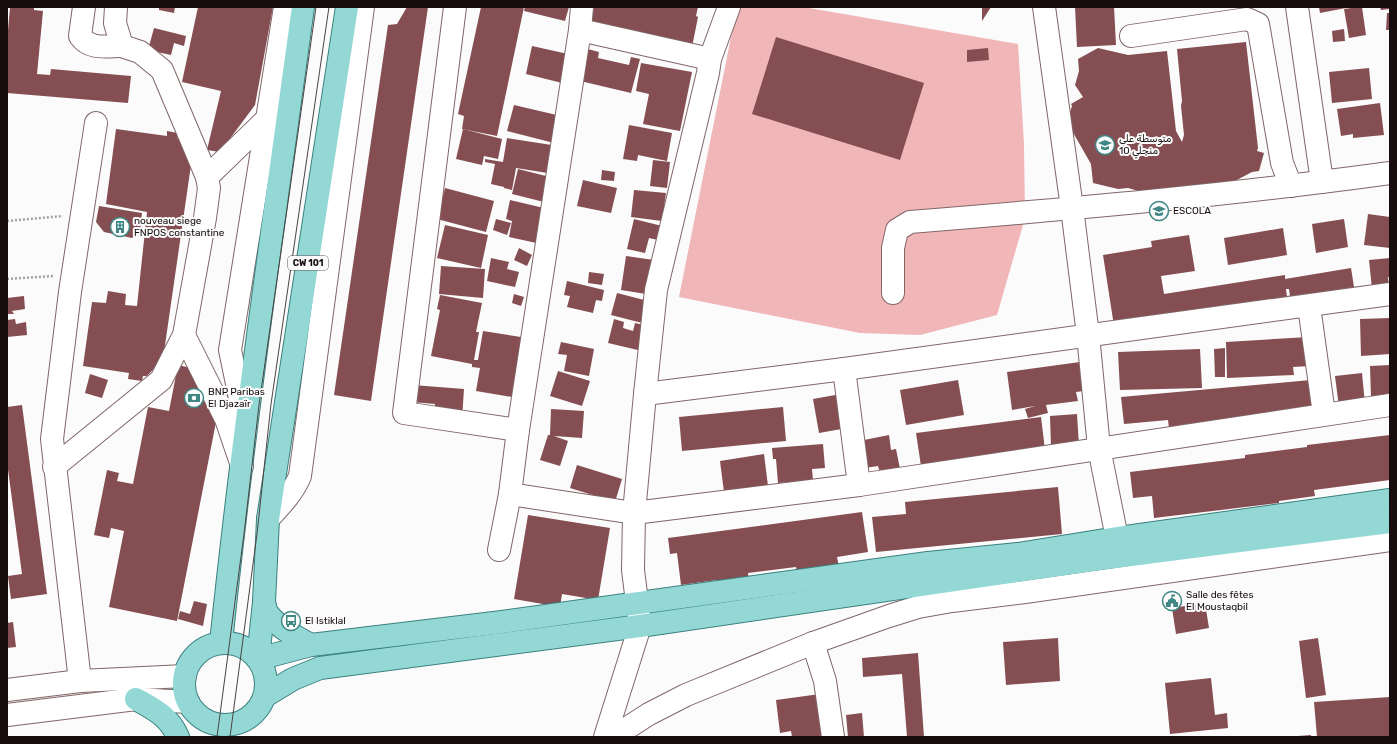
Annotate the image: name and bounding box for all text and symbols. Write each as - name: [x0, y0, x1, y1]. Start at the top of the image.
- place label: متوسطة علي منجلي 10: [1119, 133, 1172, 159]
- school or university icon: متوسطة علي منجلي 10: [1094, 134, 1116, 156]
- school or university icon: ESCOLA: [1148, 200, 1170, 222]
- place label: ESCOLA: [1173, 205, 1211, 217]
- place label: nouveau siege FNPOS constantine: [134, 215, 225, 239]
- building icon: nouveau siege FNPOS constantine: [109, 216, 131, 238]
- road number: CW 101: [288, 256, 328, 270]
- place label: BNP Paribas El Djazaïr: [208, 386, 265, 410]
- bank icon: BNP Paribas El Djazaïr: [183, 387, 205, 409]
- place label: Salle des fêtes El Moustaqbil: [1186, 589, 1254, 613]
- public building icon: Salle des fêtes El Moustaqbil: [1161, 590, 1183, 612]
- bus stop icon: El Istiklal: [280, 610, 302, 632]
- place label: El Istiklal: [305, 615, 346, 627]

